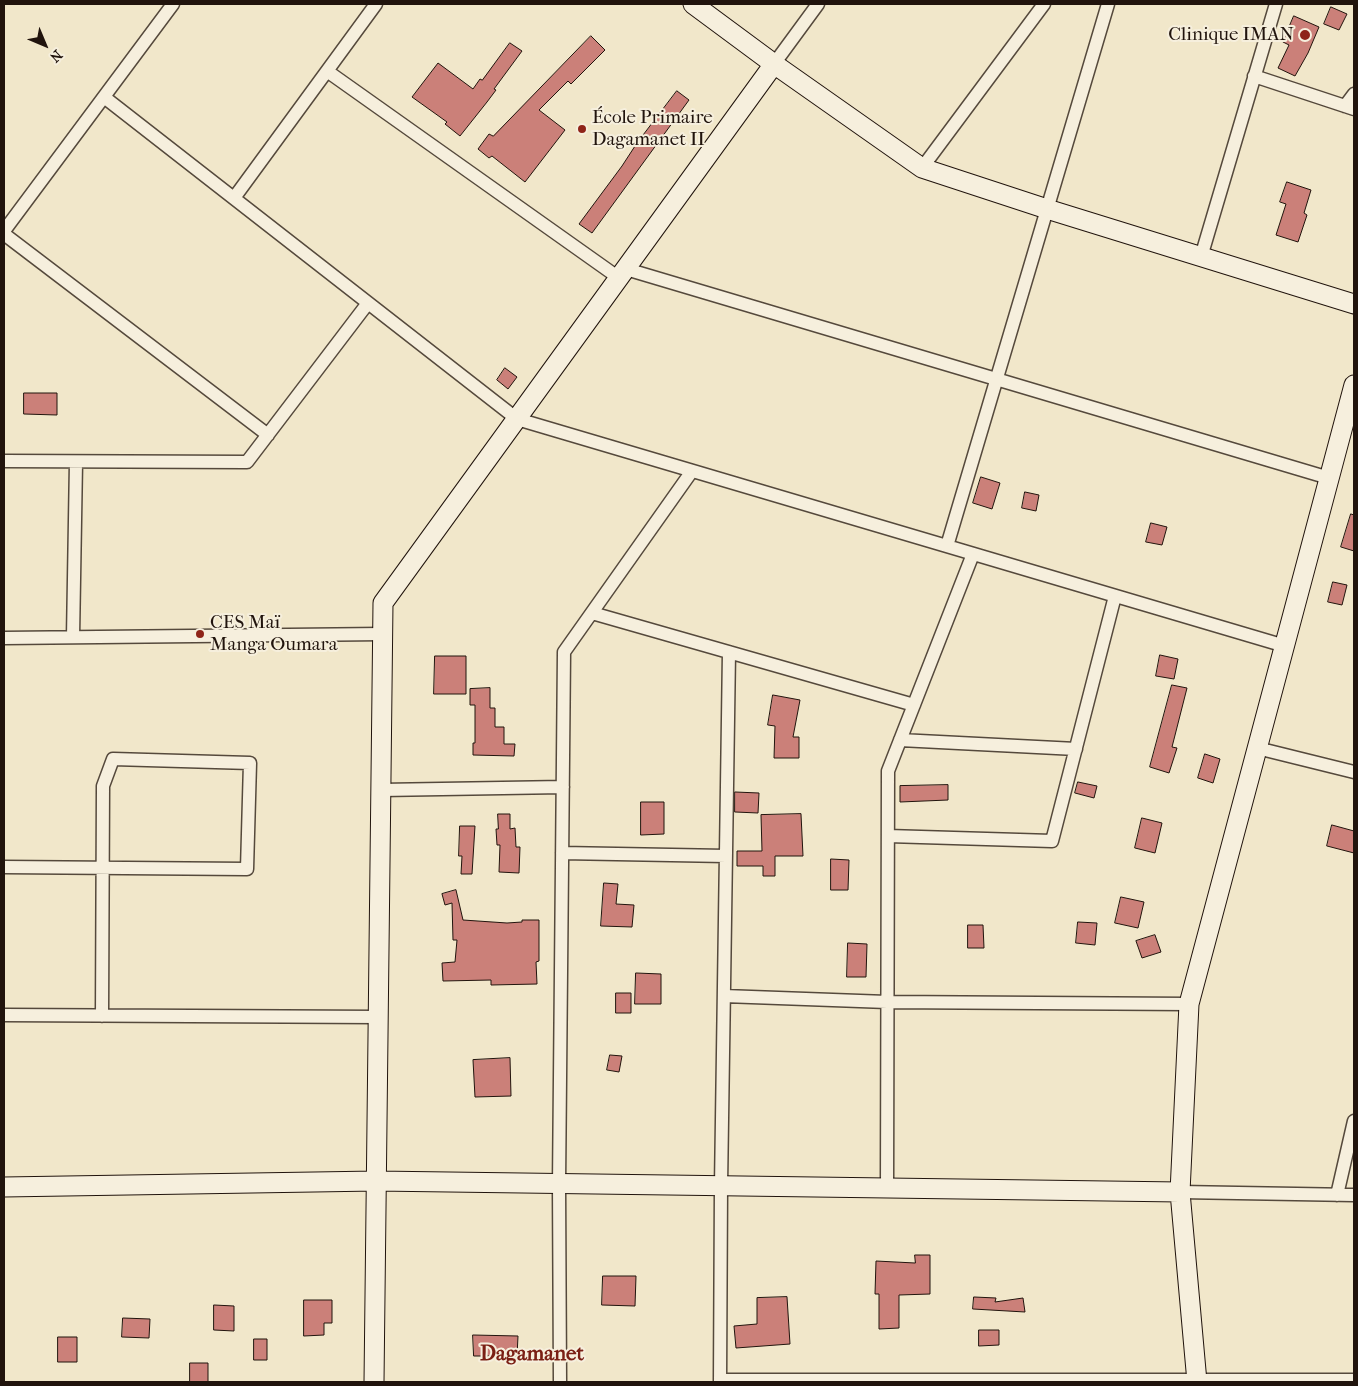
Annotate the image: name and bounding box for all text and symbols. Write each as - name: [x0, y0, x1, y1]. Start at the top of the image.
- north arrow: [20, 20, 70, 70]
- place label: Clinique IMAN: [1168, 24, 1294, 46]
- marker: Clinique IMAN: [1298, 28, 1312, 42]
- text: N: [46, 46, 66, 66]
- place label: École Primaire Dagamanet II: [592, 107, 713, 151]
- marker: École Primaire Dagamanet II: [576, 123, 588, 135]
- place label: CES Maï Manga Oumara: [210, 612, 337, 656]
- marker: CES Maï Manga Oumara: [194, 628, 206, 640]
- district label: Dagamanet: [480, 1342, 584, 1368]

